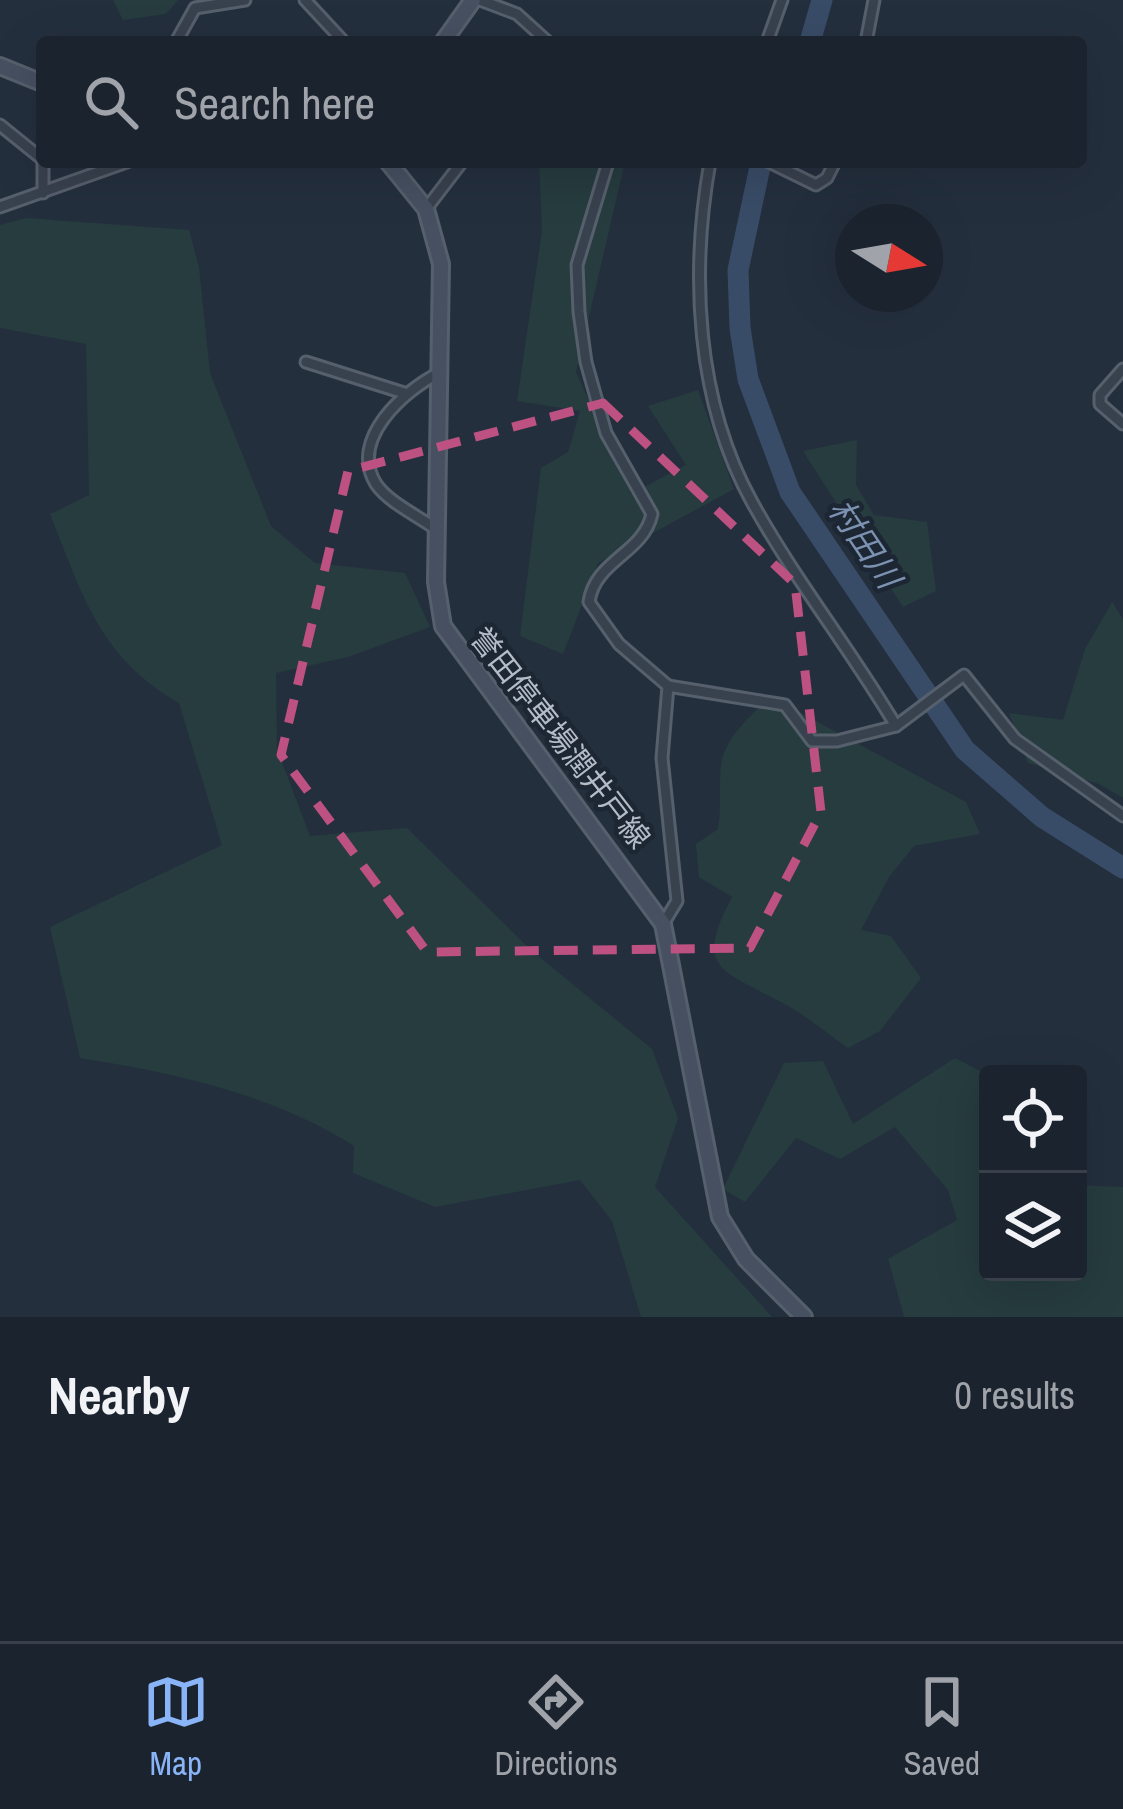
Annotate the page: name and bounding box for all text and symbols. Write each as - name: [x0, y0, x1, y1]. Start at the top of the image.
- search box: [36, 36, 1087, 168]
- icon: search: [78, 69, 144, 135]
- text: Search here: [174, 72, 375, 133]
- north arrow: [835, 204, 943, 312]
- water label: 村田川: [819, 490, 913, 599]
- street label: 誉田停車場潤井戸線: [462, 619, 660, 856]
- map controls: [979, 1065, 1087, 1281]
- button: locate: [979, 1065, 1087, 1173]
- button: layers: [979, 1173, 1087, 1281]
- text: Nearby: [48, 1361, 190, 1430]
- text: 0 results: [954, 1369, 1075, 1421]
- tab: Map: [143, 1669, 209, 1785]
- tab: Directions: [494, 1669, 618, 1785]
- tab: Saved: [903, 1669, 980, 1785]

